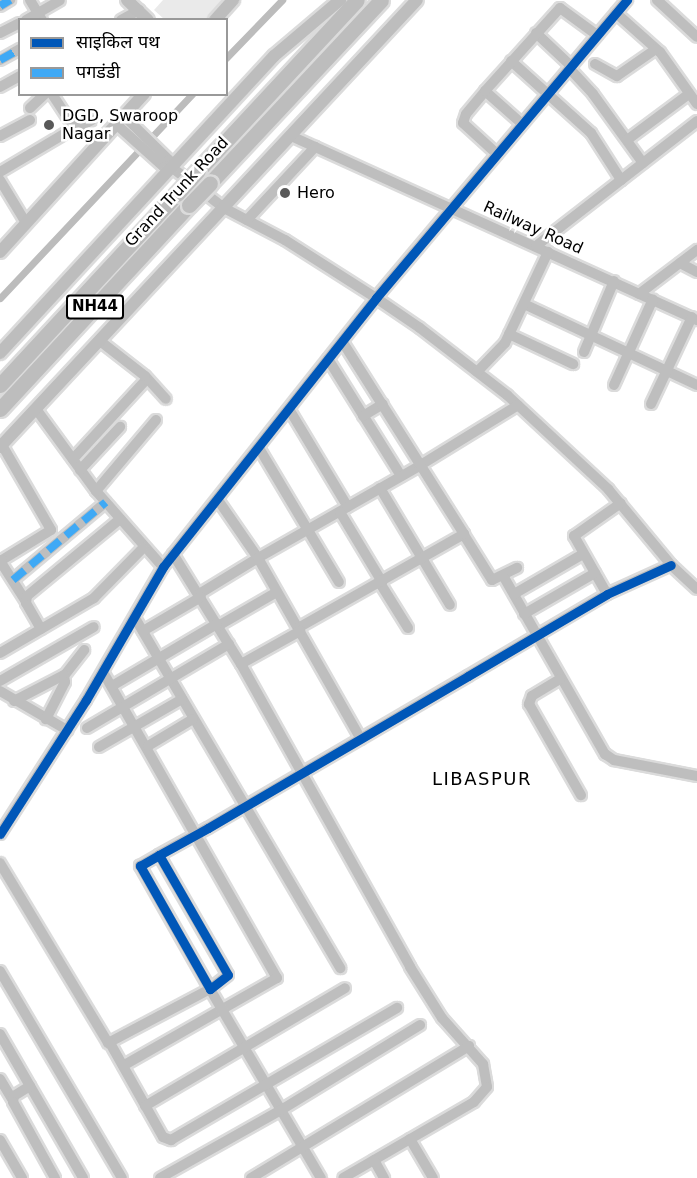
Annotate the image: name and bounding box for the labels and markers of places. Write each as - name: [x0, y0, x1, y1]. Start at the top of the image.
- place label: DGD, Swaroop Nagar: [62, 106, 178, 144]
- marker: DGD, Swaroop Nagar: [40, 116, 58, 134]
- place label: Hero: [297, 183, 335, 203]
- marker: Hero: [278, 186, 292, 200]

